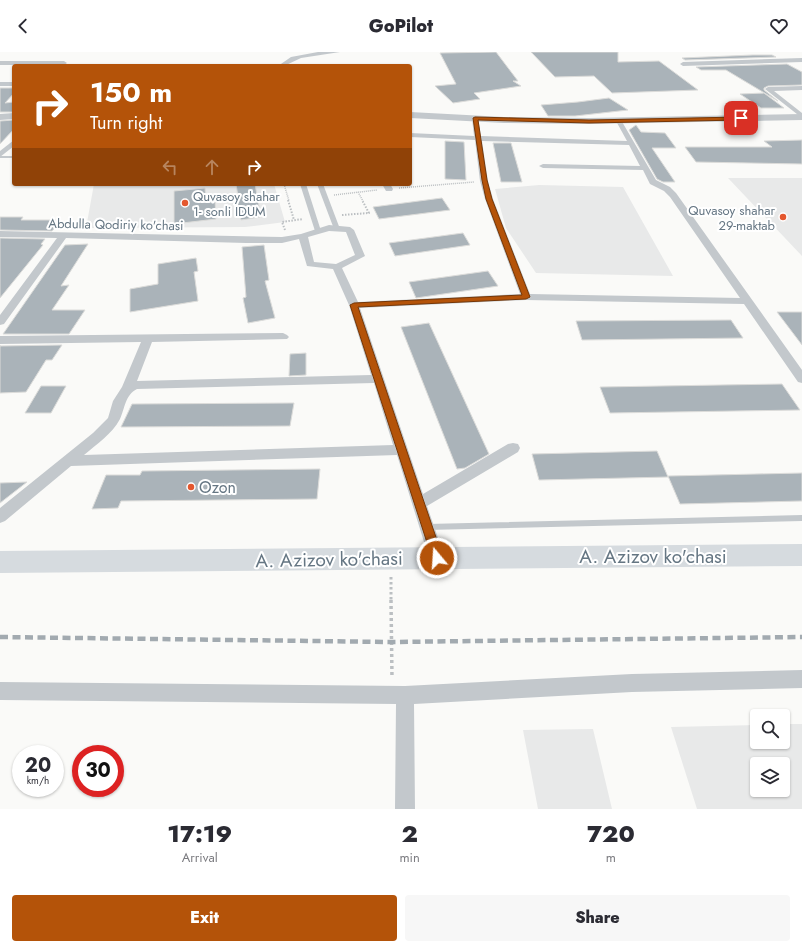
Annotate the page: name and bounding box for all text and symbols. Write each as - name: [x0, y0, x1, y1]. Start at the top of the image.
- text: GoPilot: [369, 13, 433, 39]
- icon: back: [12, 15, 34, 37]
- icon: heart: [768, 15, 790, 37]
- text: 150 m: [90, 72, 172, 113]
- icon: right: [24, 80, 76, 132]
- pin: [724, 101, 758, 135]
- icon: arrive: [730, 107, 752, 129]
- text: Turn right: [90, 110, 162, 136]
- icon: left: [159, 156, 181, 178]
- icon: ahead: [201, 156, 223, 178]
- icon: right: [243, 156, 265, 178]
- place label: Quvasoy shahar 1- sonli IDUM: [193, 187, 280, 221]
- marker: Quvasoy shahar 1- sonli IDUM: [180, 198, 190, 208]
- place label: Quvasoy shahar 29-maktab: [688, 201, 776, 235]
- marker: Quvasoy shahar 29-maktab: [778, 212, 788, 222]
- street label: Abdulla Qodiriy ko'chasi: [48, 214, 184, 235]
- place label: Ozon: [199, 476, 236, 499]
- marker: Ozon: [186, 482, 196, 492]
- position arrow: [416, 537, 458, 579]
- street label: A. Azizov ko'chasi: [579, 543, 727, 570]
- street label: A. Azizov ko'chasi: [255, 545, 403, 574]
- map controls: [750, 709, 790, 797]
- button: search: [750, 709, 790, 749]
- speed limit sign: 30: [72, 745, 124, 797]
- text: 20: [25, 751, 51, 780]
- button: layers: [750, 757, 790, 797]
- text: km/h: [27, 773, 49, 788]
- text: 17:19: [167, 816, 232, 851]
- text: 2: [401, 816, 418, 851]
- text: 720: [587, 816, 635, 851]
- text: Arrival: [182, 848, 218, 867]
- text: min: [399, 848, 420, 867]
- text: m: [606, 848, 616, 867]
- button: Exit: [12, 895, 397, 941]
- button: Share: [405, 895, 790, 941]

